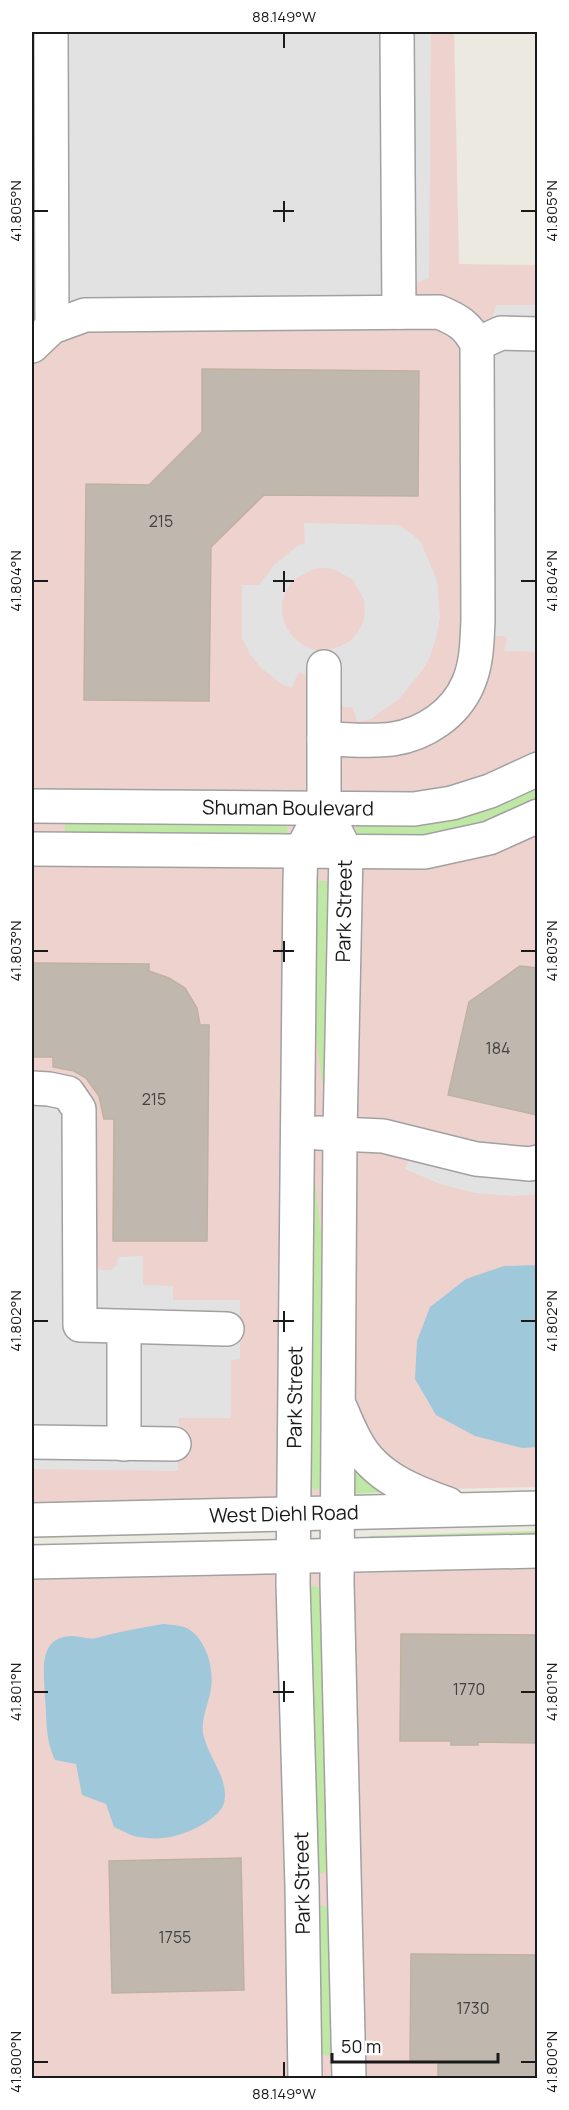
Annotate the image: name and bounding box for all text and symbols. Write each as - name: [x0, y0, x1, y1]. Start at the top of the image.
- text: 88.149°W: [252, 6, 316, 27]
- text: 41.805°N: [5, 180, 26, 242]
- text: 41.805°N: [541, 180, 562, 242]
- house number: 215: [149, 510, 173, 532]
- text: 41.804°N: [5, 550, 26, 612]
- text: 41.804°N: [541, 550, 562, 612]
- street label: Shuman Boulevard: [202, 793, 374, 822]
- street label: Park Street: [329, 859, 358, 963]
- text: 41.803°N: [5, 920, 26, 982]
- text: 41.803°N: [541, 920, 562, 982]
- house number: 184: [486, 1037, 510, 1059]
- house number: 215: [142, 1088, 166, 1110]
- text: 41.802°N: [5, 1290, 26, 1352]
- text: 41.802°N: [541, 1290, 562, 1352]
- street label: Park Street: [280, 1346, 308, 1449]
- street label: West Diehl Road: [209, 1498, 359, 1529]
- text: 41.801°N: [5, 1663, 26, 1721]
- text: 41.801°N: [541, 1663, 562, 1721]
- house number: 1770: [453, 1678, 485, 1700]
- street label: Park Street: [287, 1831, 316, 1935]
- house number: 1755: [159, 1926, 191, 1948]
- house number: 1730: [457, 1997, 489, 2019]
- scale bar: [332, 2026, 498, 2064]
- text: 41.800°N: [5, 2031, 26, 2093]
- text: 41.800°N: [541, 2031, 562, 2093]
- text: 50 m: [341, 2034, 381, 2058]
- text: 88.149°W: [252, 2083, 316, 2104]

